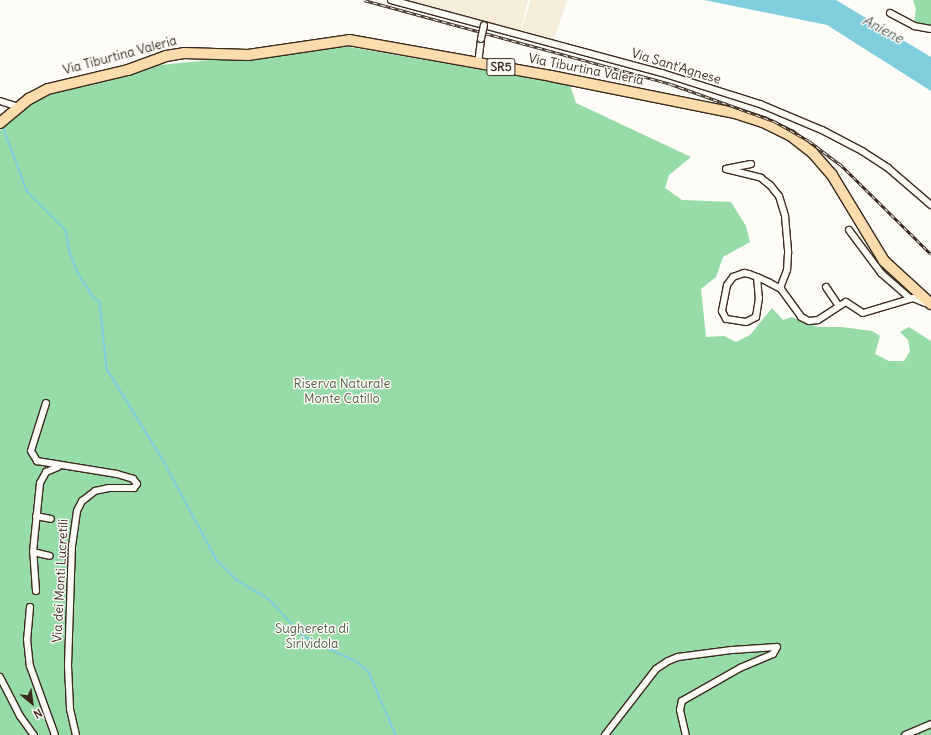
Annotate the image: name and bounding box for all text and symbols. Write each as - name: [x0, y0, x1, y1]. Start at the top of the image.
- water label: Aniene: [860, 11, 906, 47]
- street label: Via Tiburtina Valeria: [61, 33, 179, 79]
- street label: Via Sant'Agnese: [629, 46, 723, 88]
- street label: Via Tiburtina Valeria: [527, 51, 645, 89]
- road number: SR5: [486, 57, 516, 77]
- park label: Riserva Naturale Monte Catillo: [294, 377, 390, 408]
- street label: Via dei Monti Lucretili: [50, 519, 72, 643]
- park label: Sughereta di Sirividola: [275, 622, 349, 653]
- north arrow: [12, 683, 52, 723]
- text: N: [31, 706, 45, 721]

